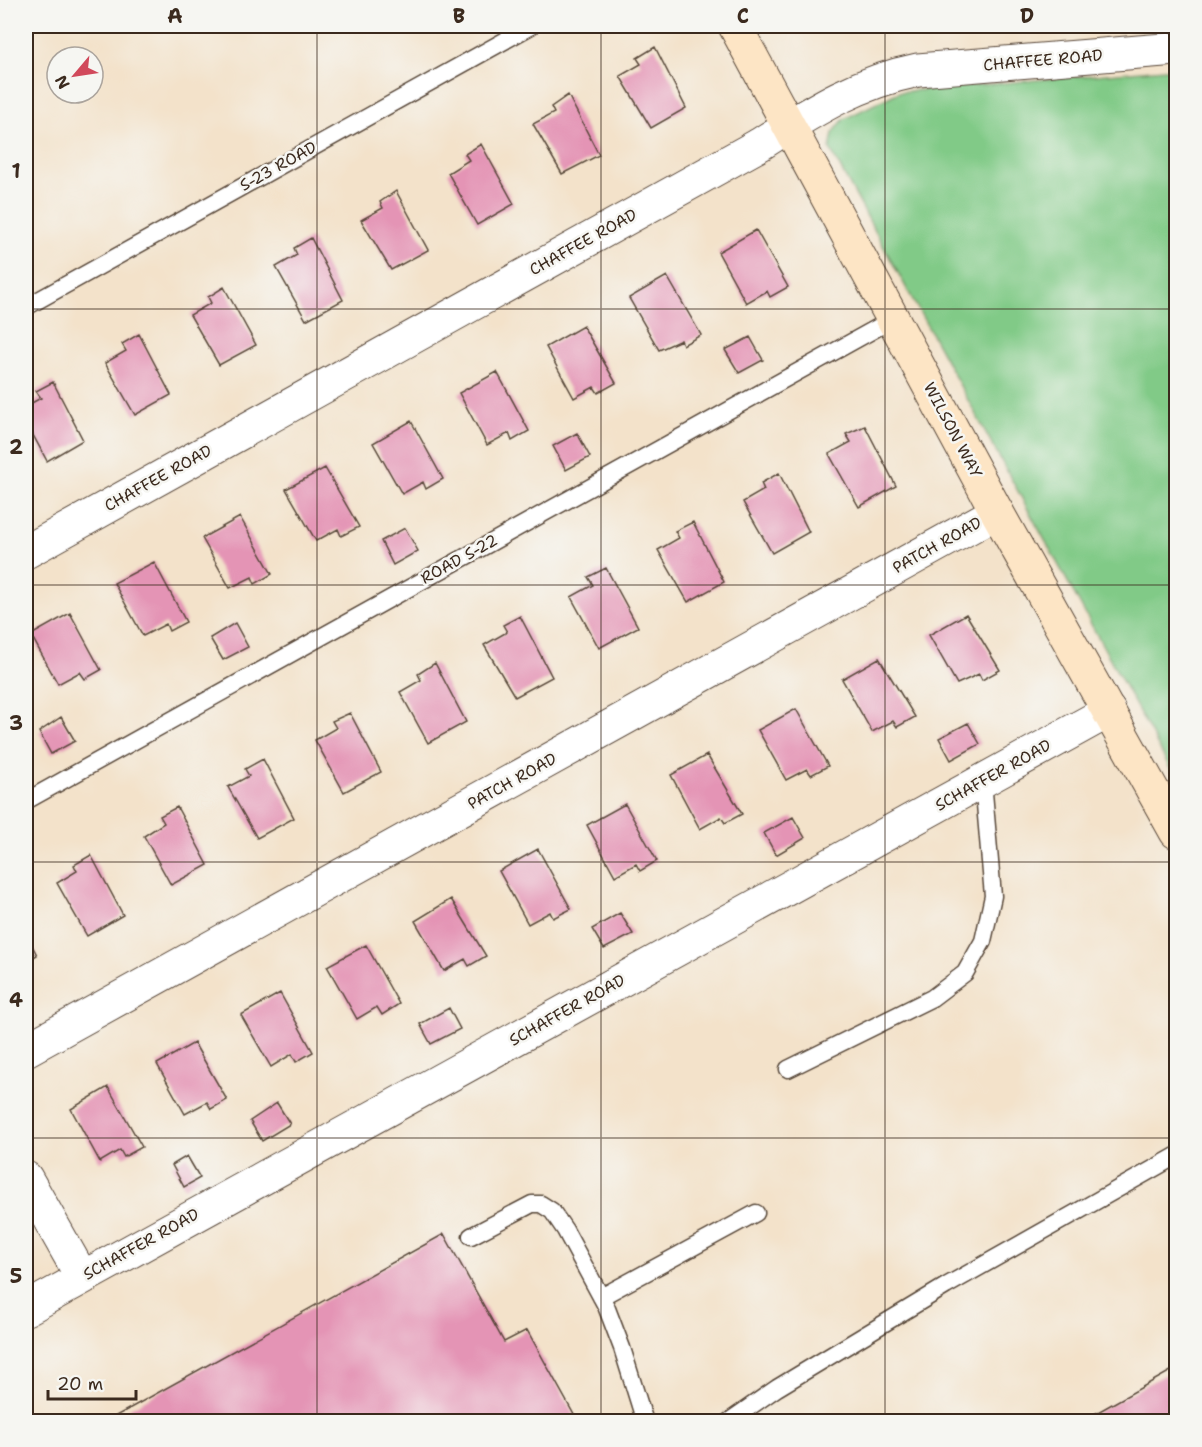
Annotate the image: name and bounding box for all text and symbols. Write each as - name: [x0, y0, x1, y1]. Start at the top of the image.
- text: A: [167, 3, 183, 29]
- text: B: [453, 3, 465, 29]
- text: C: [737, 3, 749, 29]
- text: D: [1020, 3, 1034, 29]
- street label: CHAFFEE ROAD: [982, 44, 1104, 76]
- north arrow: [45, 45, 105, 105]
- text: N: [50, 71, 75, 93]
- street label: S-23 ROAD: [236, 136, 320, 196]
- text: 1: [11, 158, 21, 184]
- street label: CHAFFEE ROAD: [526, 204, 640, 280]
- street label: WILSON WAY: [919, 378, 987, 482]
- text: 2: [9, 434, 23, 460]
- street label: CHAFFEE ROAD: [101, 440, 215, 516]
- street label: PATCH ROAD: [889, 512, 985, 578]
- street label: ROAD S-22: [417, 529, 501, 589]
- text: 3: [9, 710, 23, 736]
- street label: SCHAFFER ROAD: [931, 734, 1055, 816]
- street label: PATCH ROAD: [464, 748, 560, 814]
- street label: SCHAFFER ROAD: [505, 969, 629, 1051]
- text: 4: [9, 987, 23, 1013]
- street label: SCHAFFER ROAD: [79, 1203, 203, 1285]
- text: 5: [10, 1263, 22, 1289]
- scale bar: [48, 1363, 136, 1401]
- text: 20 m: [57, 1372, 103, 1396]

